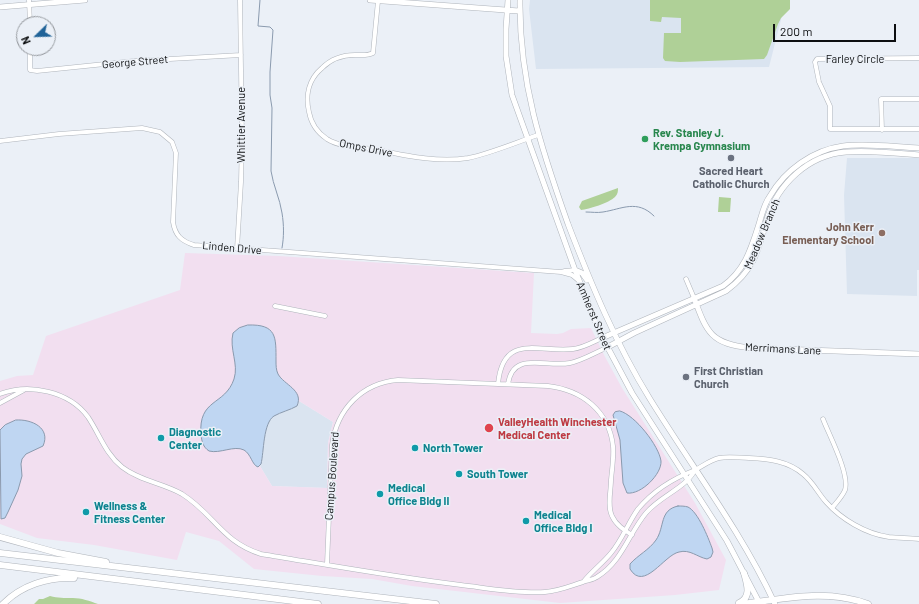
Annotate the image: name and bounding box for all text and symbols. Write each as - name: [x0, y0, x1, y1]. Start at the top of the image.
- north arrow: [16, 16, 56, 56]
- scale bar: [775, 16, 898, 42]
- text: 200 m: [780, 24, 812, 38]
- text: N: [18, 35, 33, 46]
- street label: Farley Circle: [826, 52, 884, 66]
- street label: George Street: [101, 53, 169, 71]
- street label: Whittier Avenue: [234, 87, 248, 163]
- place label: Rev. Stanley J. Krempa Gymnasium: [653, 126, 750, 152]
- marker: Rev. Stanley J. Krempa Gymnasium: [640, 134, 650, 144]
- street label: Omps Drive: [338, 136, 394, 160]
- marker: Sacred Heart Catholic Church: [726, 153, 736, 163]
- place label: Sacred Heart Catholic Church: [693, 164, 769, 190]
- street label: Meadow Branch: [741, 197, 783, 271]
- place label: John Kerr Elementary School: [782, 220, 874, 246]
- marker: John Kerr Elementary School: [877, 228, 887, 238]
- street label: Linden Drive: [202, 239, 262, 257]
- street label: Amherst Street: [574, 280, 614, 352]
- street label: Merrimans Lane: [745, 340, 821, 358]
- place label: First Christian Church: [694, 364, 763, 390]
- marker: First Christian Church: [681, 372, 691, 382]
- place label: ValleyHealth Winchester Medical Center: [498, 415, 616, 441]
- marker: ValleyHealth Winchester Medical Center: [483, 422, 495, 434]
- place label: Diagnostic Center: [169, 425, 221, 451]
- street label: Campus Boulevard: [322, 431, 342, 521]
- marker: Diagnostic Center: [156, 433, 166, 443]
- place label: North Tower: [423, 441, 483, 455]
- marker: North Tower: [410, 443, 420, 453]
- place label: South Tower: [467, 467, 528, 481]
- marker: South Tower: [454, 469, 464, 479]
- place label: Medical Office Bldg II: [388, 481, 449, 507]
- marker: Medical Office Bldg II: [375, 489, 385, 499]
- place label: Wellness & Fitness Center: [94, 499, 165, 525]
- marker: Wellness & Fitness Center: [81, 507, 91, 517]
- place label: Medical Office Bldg I: [534, 508, 593, 534]
- marker: Medical Office Bldg I: [521, 516, 531, 526]

